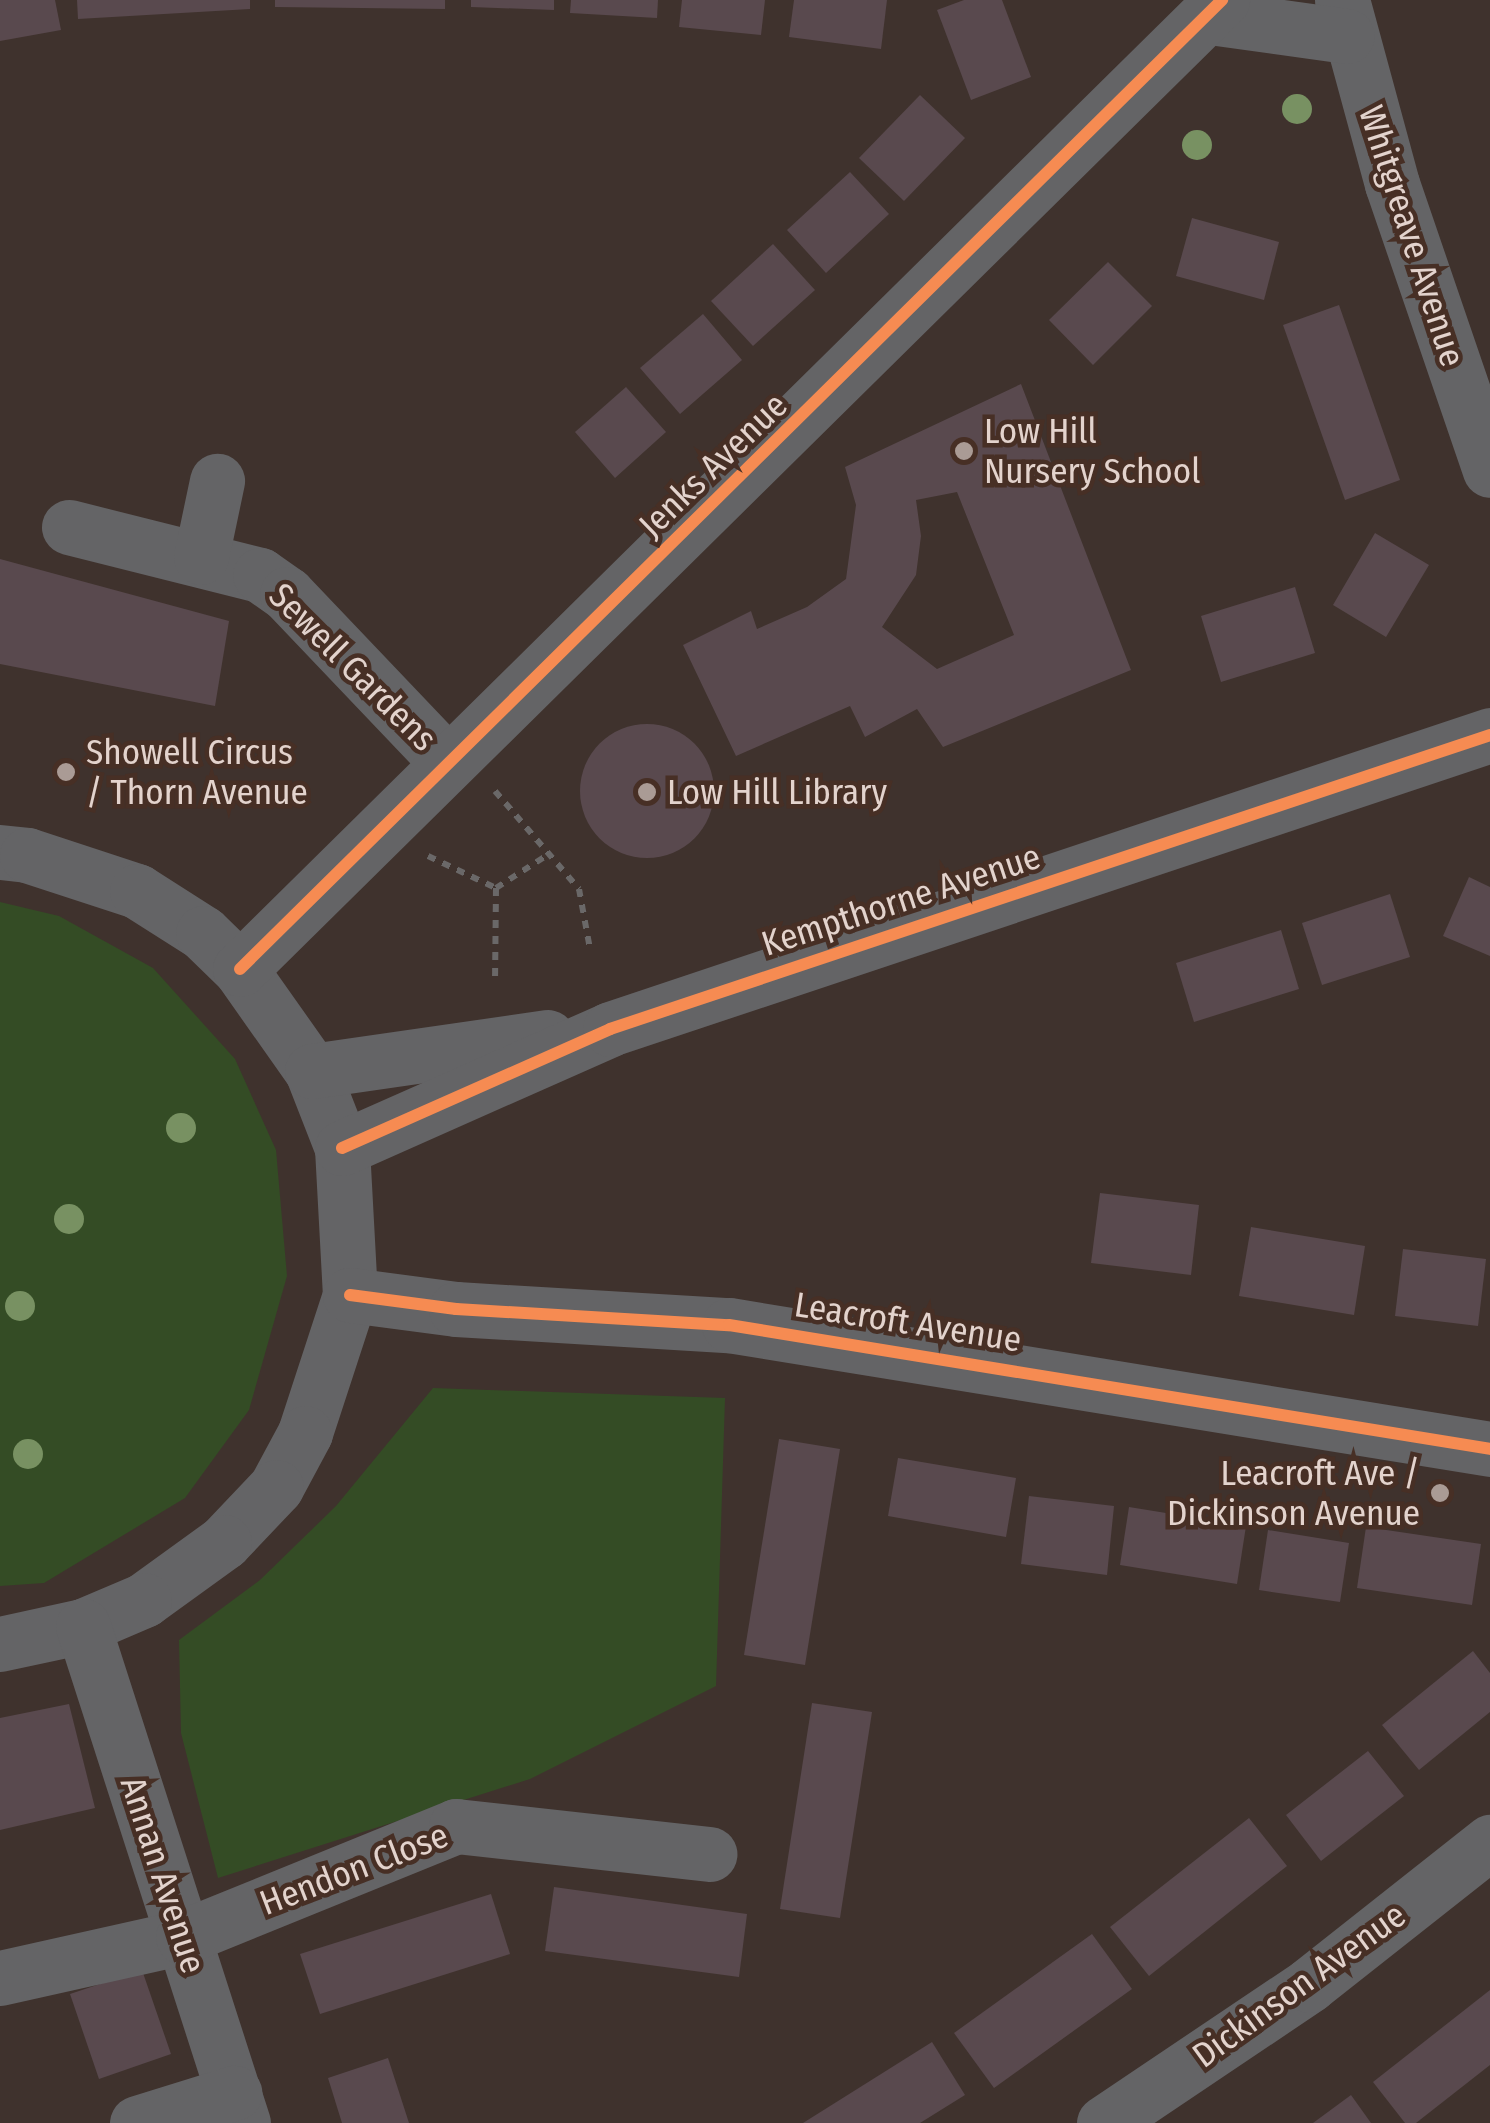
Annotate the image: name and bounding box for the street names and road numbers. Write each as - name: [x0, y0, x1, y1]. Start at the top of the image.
- street label: Whitgreave Avenue: [1350, 100, 1474, 372]
- street label: Jenks Avenue: [630, 384, 796, 546]
- street label: Sewell Gardens: [261, 575, 445, 759]
- street label: Kempthorne Avenue: [756, 835, 1046, 965]
- street label: Leacroft Avenue: [792, 1283, 1024, 1361]
- street label: Annan Avenue: [111, 1771, 215, 1979]
- street label: Hendon Close: [254, 1814, 454, 1924]
- street label: Dickinson Avenue: [1184, 1894, 1414, 2076]

